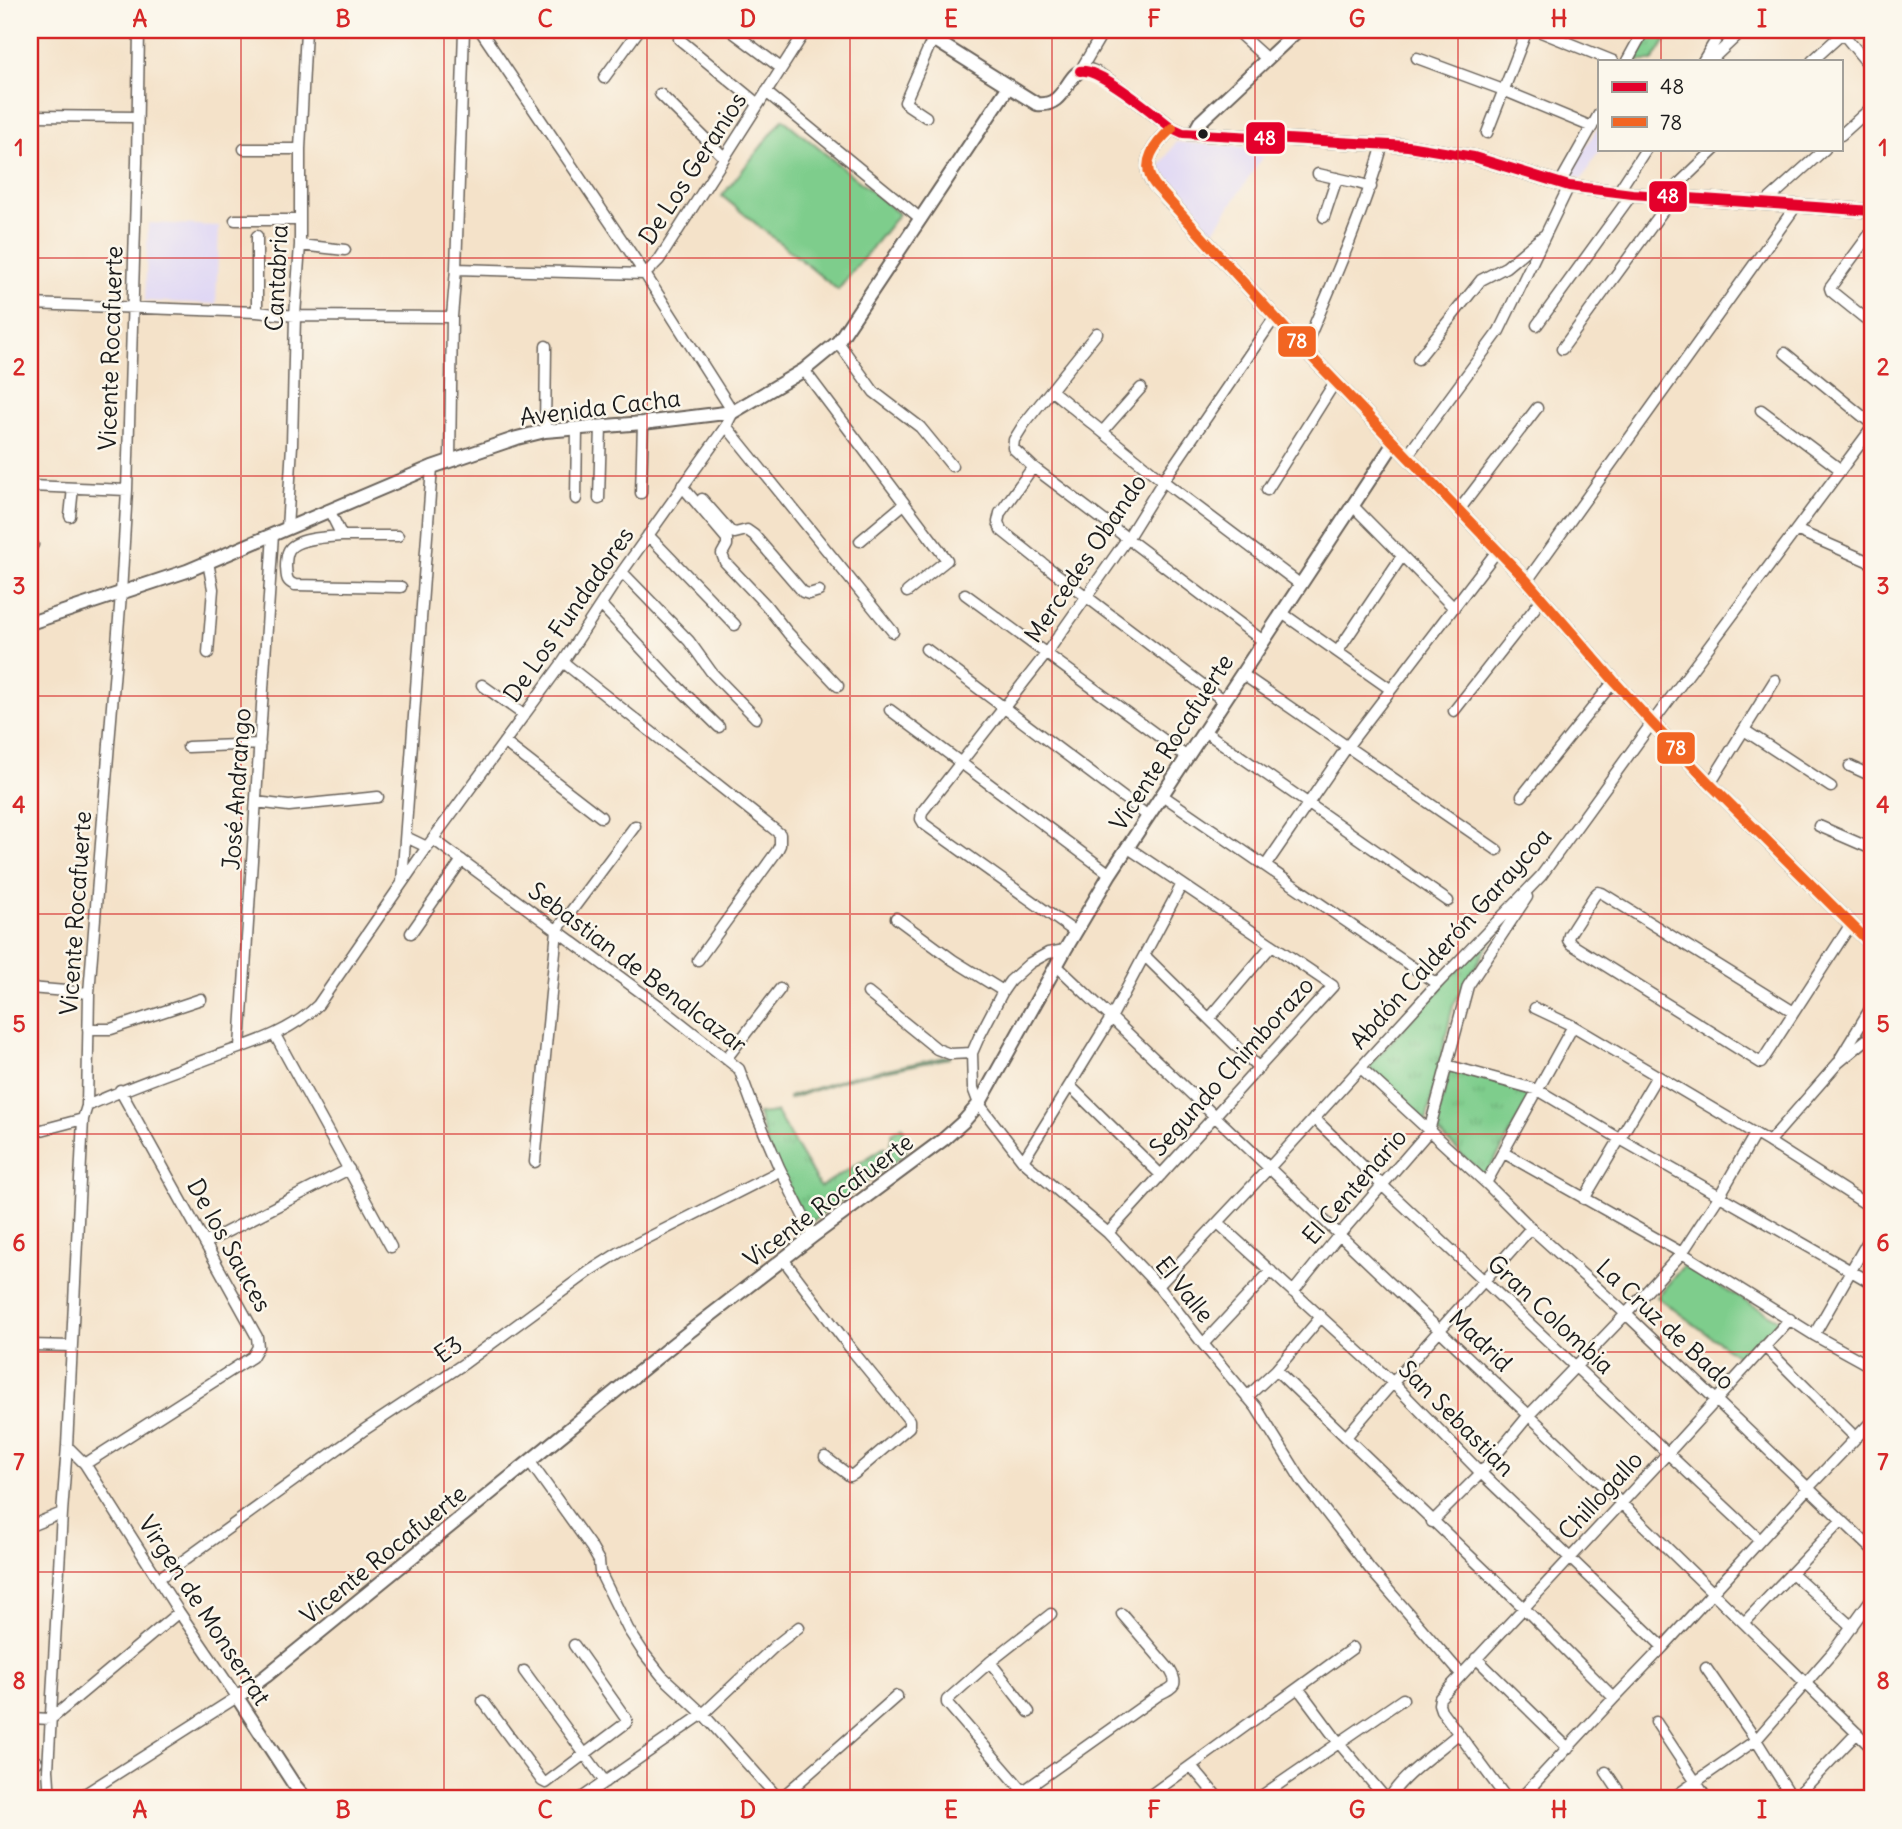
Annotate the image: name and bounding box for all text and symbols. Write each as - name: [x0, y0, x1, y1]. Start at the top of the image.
- text: A: [133, 4, 148, 33]
- text: B: [335, 4, 351, 33]
- text: C: [537, 4, 553, 33]
- text: D: [740, 4, 756, 33]
- text: E: [944, 4, 958, 33]
- text: F: [1147, 4, 1161, 33]
- text: G: [1349, 4, 1365, 33]
- text: H: [1551, 4, 1567, 33]
- text: I: [1757, 4, 1767, 33]
- legend: [1598, 60, 1842, 150]
- text: 48: [1660, 73, 1684, 100]
- street label: De Los Geranios: [632, 86, 752, 250]
- text: 78: [1660, 109, 1682, 136]
- line badge: 48: [1245, 121, 1286, 155]
- text: 48: [1254, 126, 1276, 150]
- unlabelled marker: [1196, 127, 1210, 141]
- text: 1: [14, 133, 24, 162]
- text: 1: [1878, 133, 1888, 162]
- line badge: 48: [1648, 180, 1688, 213]
- text: 48: [1657, 184, 1679, 208]
- street label: Cantabria: [258, 224, 294, 332]
- street label: Vicente Rocafuerte: [91, 245, 129, 451]
- line badge: 78: [1277, 325, 1317, 358]
- text: 78: [1287, 329, 1307, 353]
- text: 2: [13, 352, 26, 381]
- text: 2: [1877, 352, 1890, 381]
- street label: Avenida Cacha: [518, 382, 682, 432]
- street label: Mercedes Obando: [1017, 468, 1153, 648]
- street label: De Los Fundadores: [496, 520, 640, 708]
- text: 3: [12, 571, 26, 600]
- text: 3: [1876, 571, 1890, 600]
- street label: Vicente Rocafuerte: [1103, 648, 1239, 836]
- street label: José Andrango: [215, 707, 257, 871]
- line badge: 78: [1656, 731, 1696, 765]
- text: 78: [1666, 736, 1686, 760]
- text: 4: [12, 790, 26, 819]
- text: 4: [1876, 790, 1890, 819]
- street label: Vicente Rocafuerte: [53, 810, 97, 1016]
- street label: Abdón Calderón Garaycoa: [1343, 821, 1557, 1055]
- street label: Sebastian de Benalcazar: [523, 875, 753, 1059]
- street label: Segundo Chimborazo: [1142, 970, 1320, 1162]
- text: 5: [12, 1009, 26, 1038]
- text: 5: [1876, 1009, 1890, 1038]
- street label: El Centenario: [1295, 1122, 1413, 1250]
- street label: Vicente Rocafuerte: [737, 1126, 919, 1274]
- street label: De los Sauces: [181, 1173, 279, 1317]
- text: 6: [12, 1228, 26, 1257]
- text: 6: [1876, 1228, 1890, 1257]
- street label: Gran Colombia: [1482, 1248, 1620, 1380]
- street label: El Valle: [1149, 1250, 1221, 1328]
- street label: La Cruz de Bado: [1590, 1252, 1742, 1396]
- street label: Madrid: [1443, 1303, 1519, 1377]
- street label: E3: [428, 1329, 468, 1369]
- street label: San Sebastian: [1393, 1354, 1521, 1482]
- street label: Chillogallo: [1551, 1444, 1649, 1546]
- text: 7: [13, 1447, 25, 1476]
- text: 7: [1877, 1447, 1889, 1476]
- street label: Vicente Rocafuerte: [294, 1478, 472, 1630]
- street label: Virgen de Monserrat: [132, 1510, 278, 1710]
- text: 8: [12, 1666, 26, 1695]
- text: 8: [1876, 1666, 1890, 1695]
- text: A: [133, 1795, 148, 1824]
- text: B: [335, 1795, 351, 1824]
- text: C: [537, 1795, 553, 1824]
- text: D: [740, 1795, 756, 1824]
- text: E: [944, 1795, 958, 1824]
- text: F: [1147, 1795, 1161, 1824]
- text: G: [1349, 1795, 1365, 1824]
- text: H: [1551, 1795, 1567, 1824]
- text: I: [1757, 1795, 1767, 1824]

